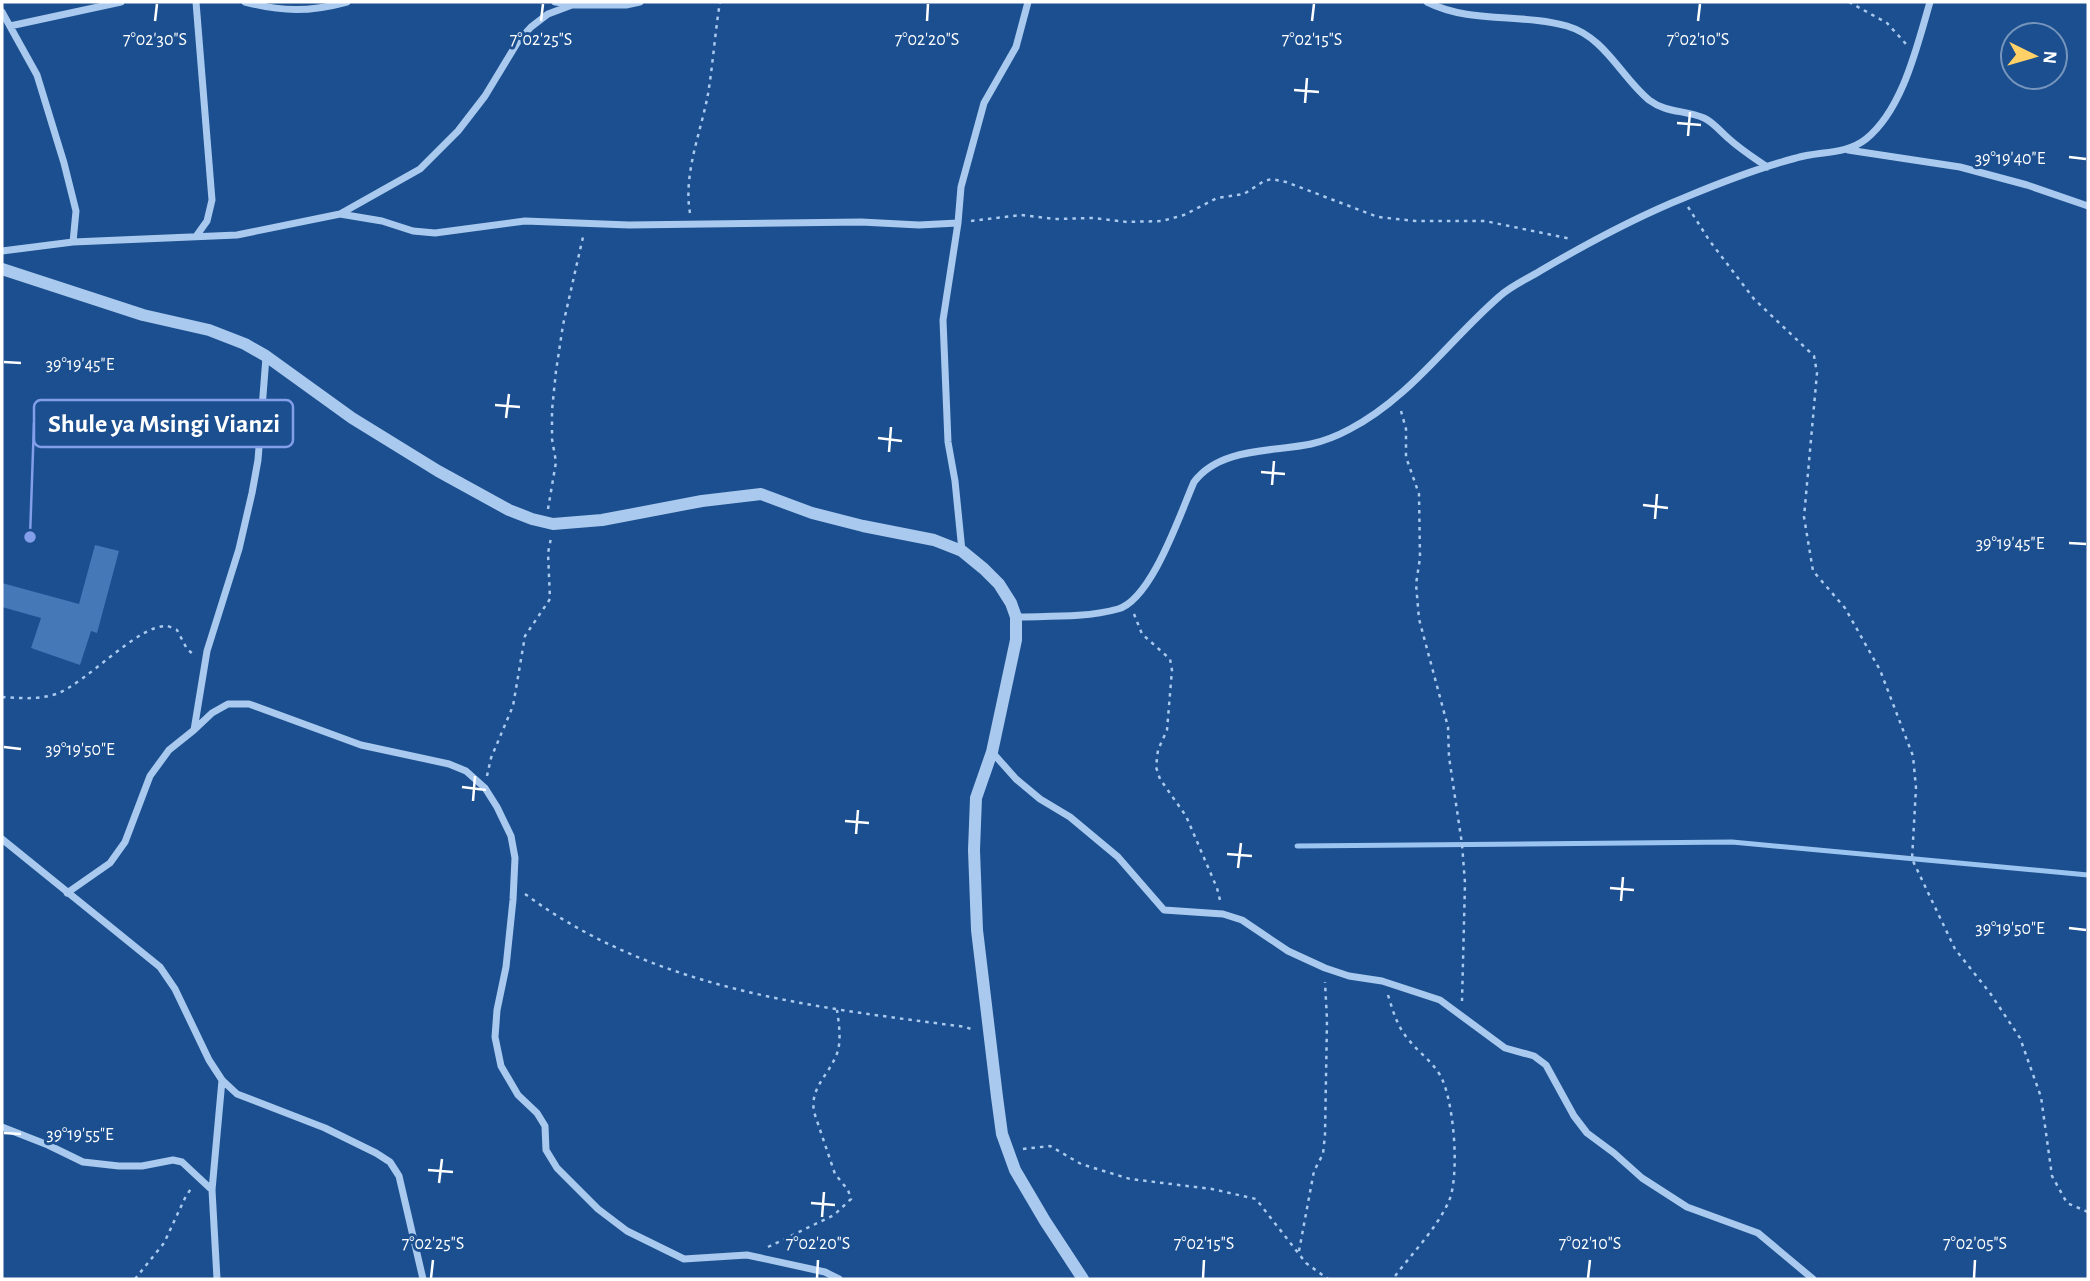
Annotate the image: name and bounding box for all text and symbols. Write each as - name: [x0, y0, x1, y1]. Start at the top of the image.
- north arrow: [1999, 21, 2069, 91]
- text: 7°02'30"S: [123, 31, 187, 49]
- text: 7°02'25"S: [510, 31, 572, 49]
- text: 7°02'20"S: [895, 31, 959, 49]
- text: 7°02'15"S: [1282, 31, 1342, 49]
- text: 7°02'10"S: [1667, 31, 1729, 49]
- text: N: [2039, 50, 2059, 65]
- text: 39°19'40"E: [1975, 150, 2046, 168]
- text: 39°19'45"E: [46, 356, 115, 374]
- callout: Shule ya Msingi Vianzi: [34, 400, 293, 447]
- text: Shule ya Msingi Vianzi: [48, 411, 280, 437]
- text: 39°19'45"E: [1976, 535, 2045, 553]
- text: 39°19'50"E: [45, 741, 115, 759]
- text: 39°19'50"E: [1975, 920, 2045, 938]
- text: 39°19'55"E: [46, 1126, 114, 1144]
- text: 7°02'25"S: [402, 1235, 464, 1253]
- text: 7°02'20"S: [786, 1235, 850, 1253]
- text: 7°02'15"S: [1174, 1235, 1234, 1253]
- text: 7°02'10"S: [1559, 1235, 1621, 1253]
- text: 7°02'05"S: [1943, 1235, 2007, 1253]

